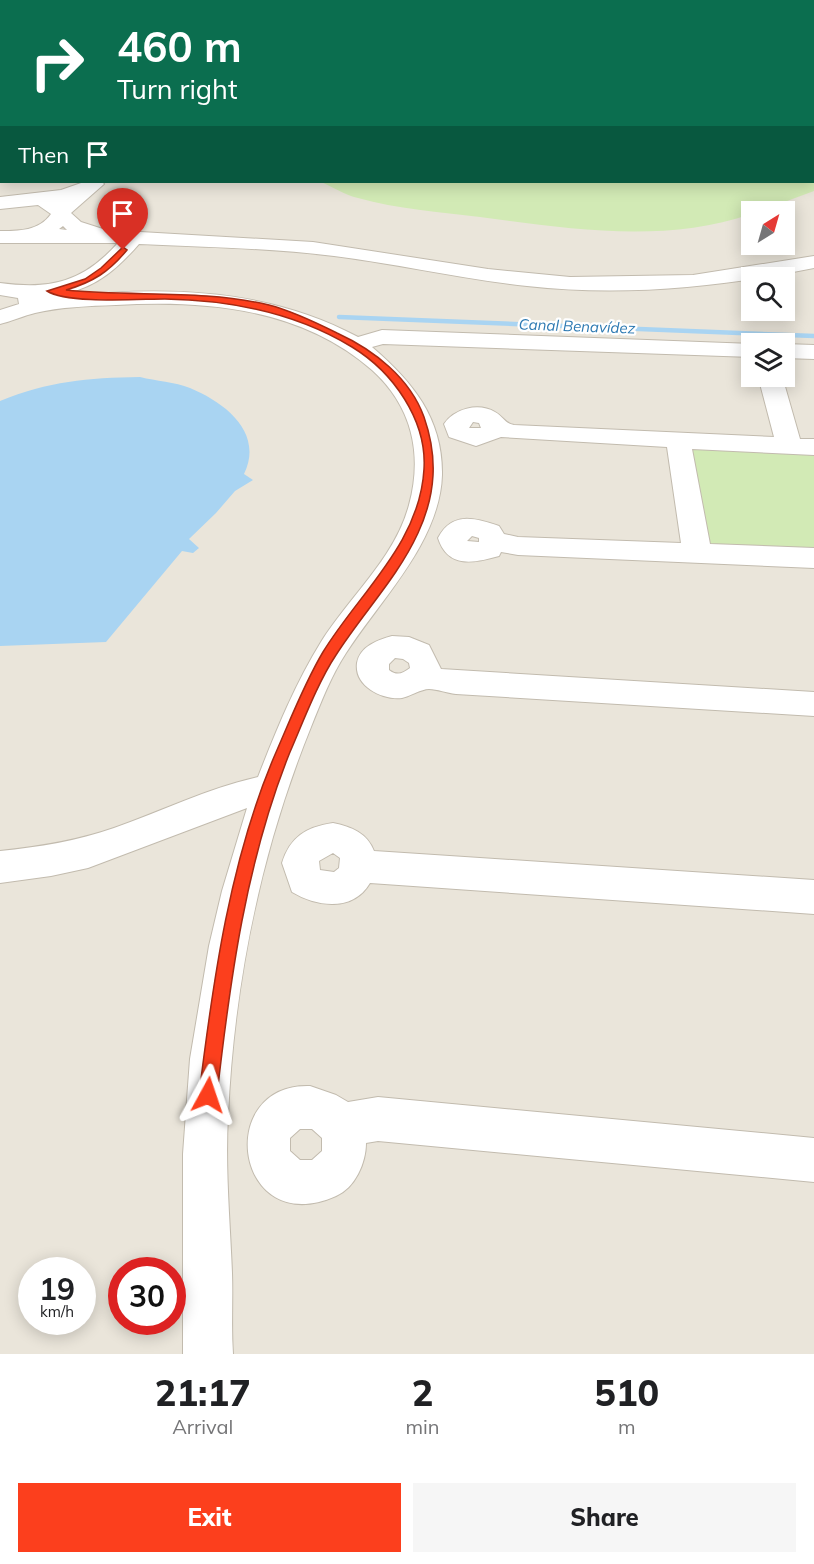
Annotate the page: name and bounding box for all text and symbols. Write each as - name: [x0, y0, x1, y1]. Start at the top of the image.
- text: 460 m: [117, 20, 242, 73]
- icon: right: [18, 24, 96, 102]
- text: Turn right: [117, 72, 237, 106]
- icon: arrive: [81, 138, 114, 171]
- text: Then: [18, 141, 69, 169]
- pin: [97, 188, 148, 250]
- icon: arrive: [106, 197, 139, 230]
- north arrow: [741, 201, 795, 255]
- map controls: [741, 201, 795, 387]
- button: search: [741, 267, 795, 321]
- water label: Canal Benavídez: [518, 314, 636, 338]
- button: layers: [741, 333, 795, 387]
- position arrow: [176, 1063, 240, 1127]
- speed limit sign: 30: [108, 1257, 186, 1335]
- text: 19: [39, 1270, 75, 1308]
- text: km/h: [40, 1302, 74, 1321]
- text: 21:17: [155, 1370, 251, 1415]
- text: 2: [412, 1370, 433, 1415]
- text: 510: [594, 1370, 659, 1415]
- text: Arrival: [172, 1414, 233, 1439]
- text: min: [405, 1414, 440, 1439]
- text: m: [618, 1414, 636, 1439]
- button: Exit: [18, 1483, 401, 1552]
- button: Share: [413, 1483, 796, 1552]

